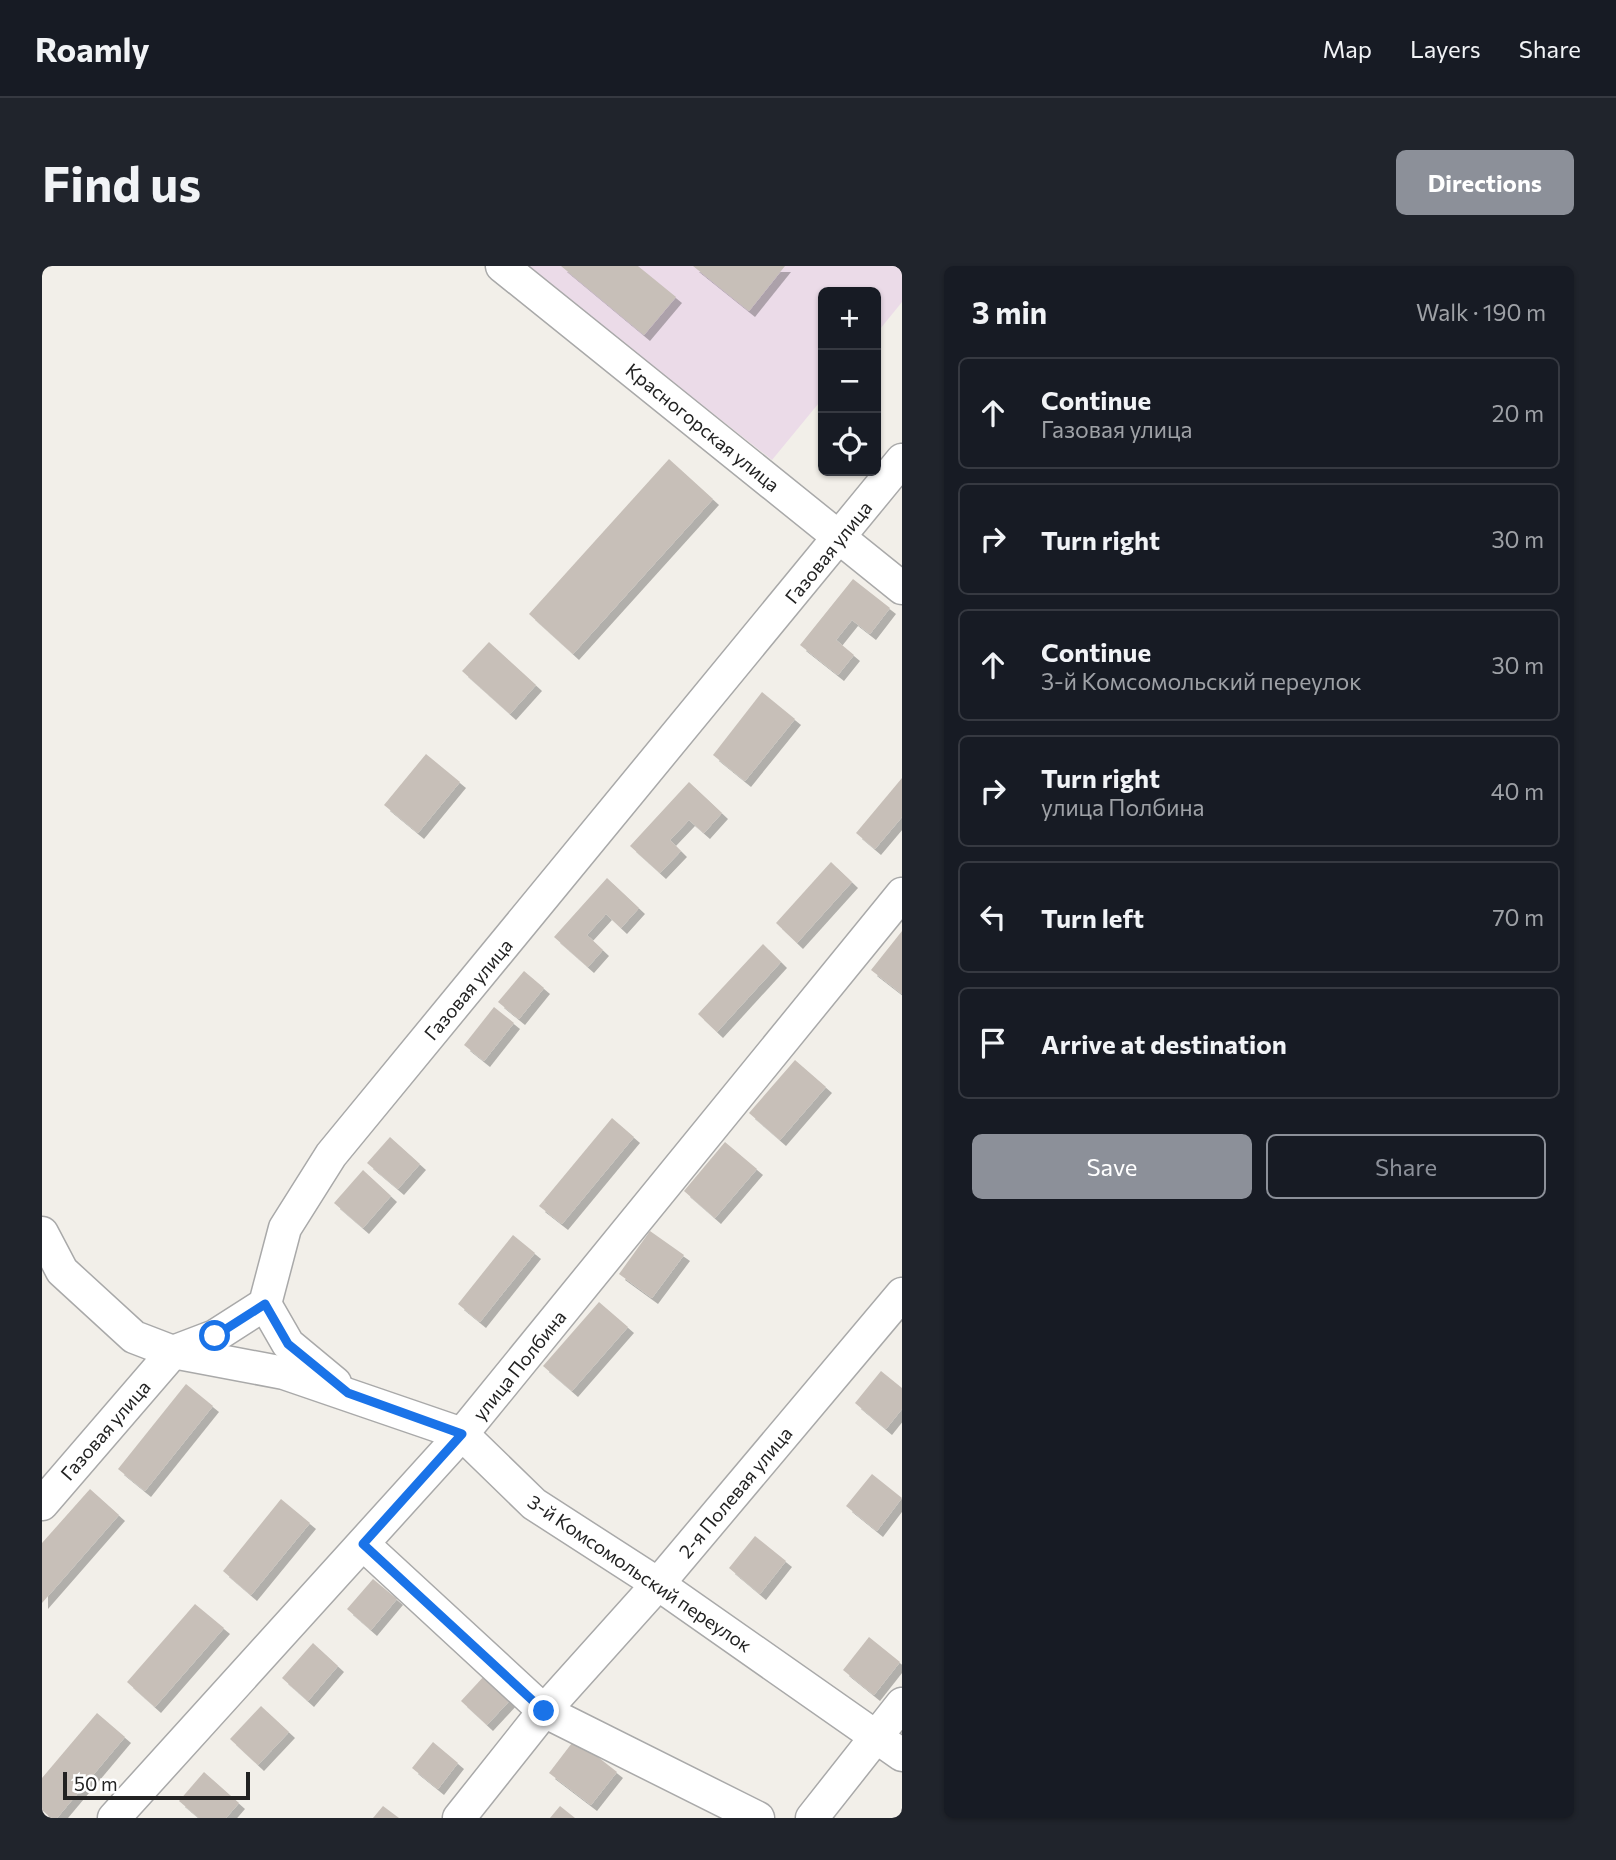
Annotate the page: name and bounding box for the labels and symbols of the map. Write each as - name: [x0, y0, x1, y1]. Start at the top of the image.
- street label: Красногорская улица: [622, 358, 784, 496]
- street label: Газовая улица: [780, 496, 876, 608]
- street label: Газовая улица: [419, 934, 517, 1044]
- street label: улица Полбина: [468, 1305, 570, 1425]
- route start: [199, 1320, 230, 1351]
- street label: Газовая улица: [55, 1375, 155, 1485]
- street label: 2-я Полевая улица: [673, 1422, 797, 1562]
- street label: 3-й Комсомольский переулок: [524, 1489, 756, 1657]
- route end: [528, 1695, 559, 1726]
- scale bar: [63, 1769, 250, 1801]

